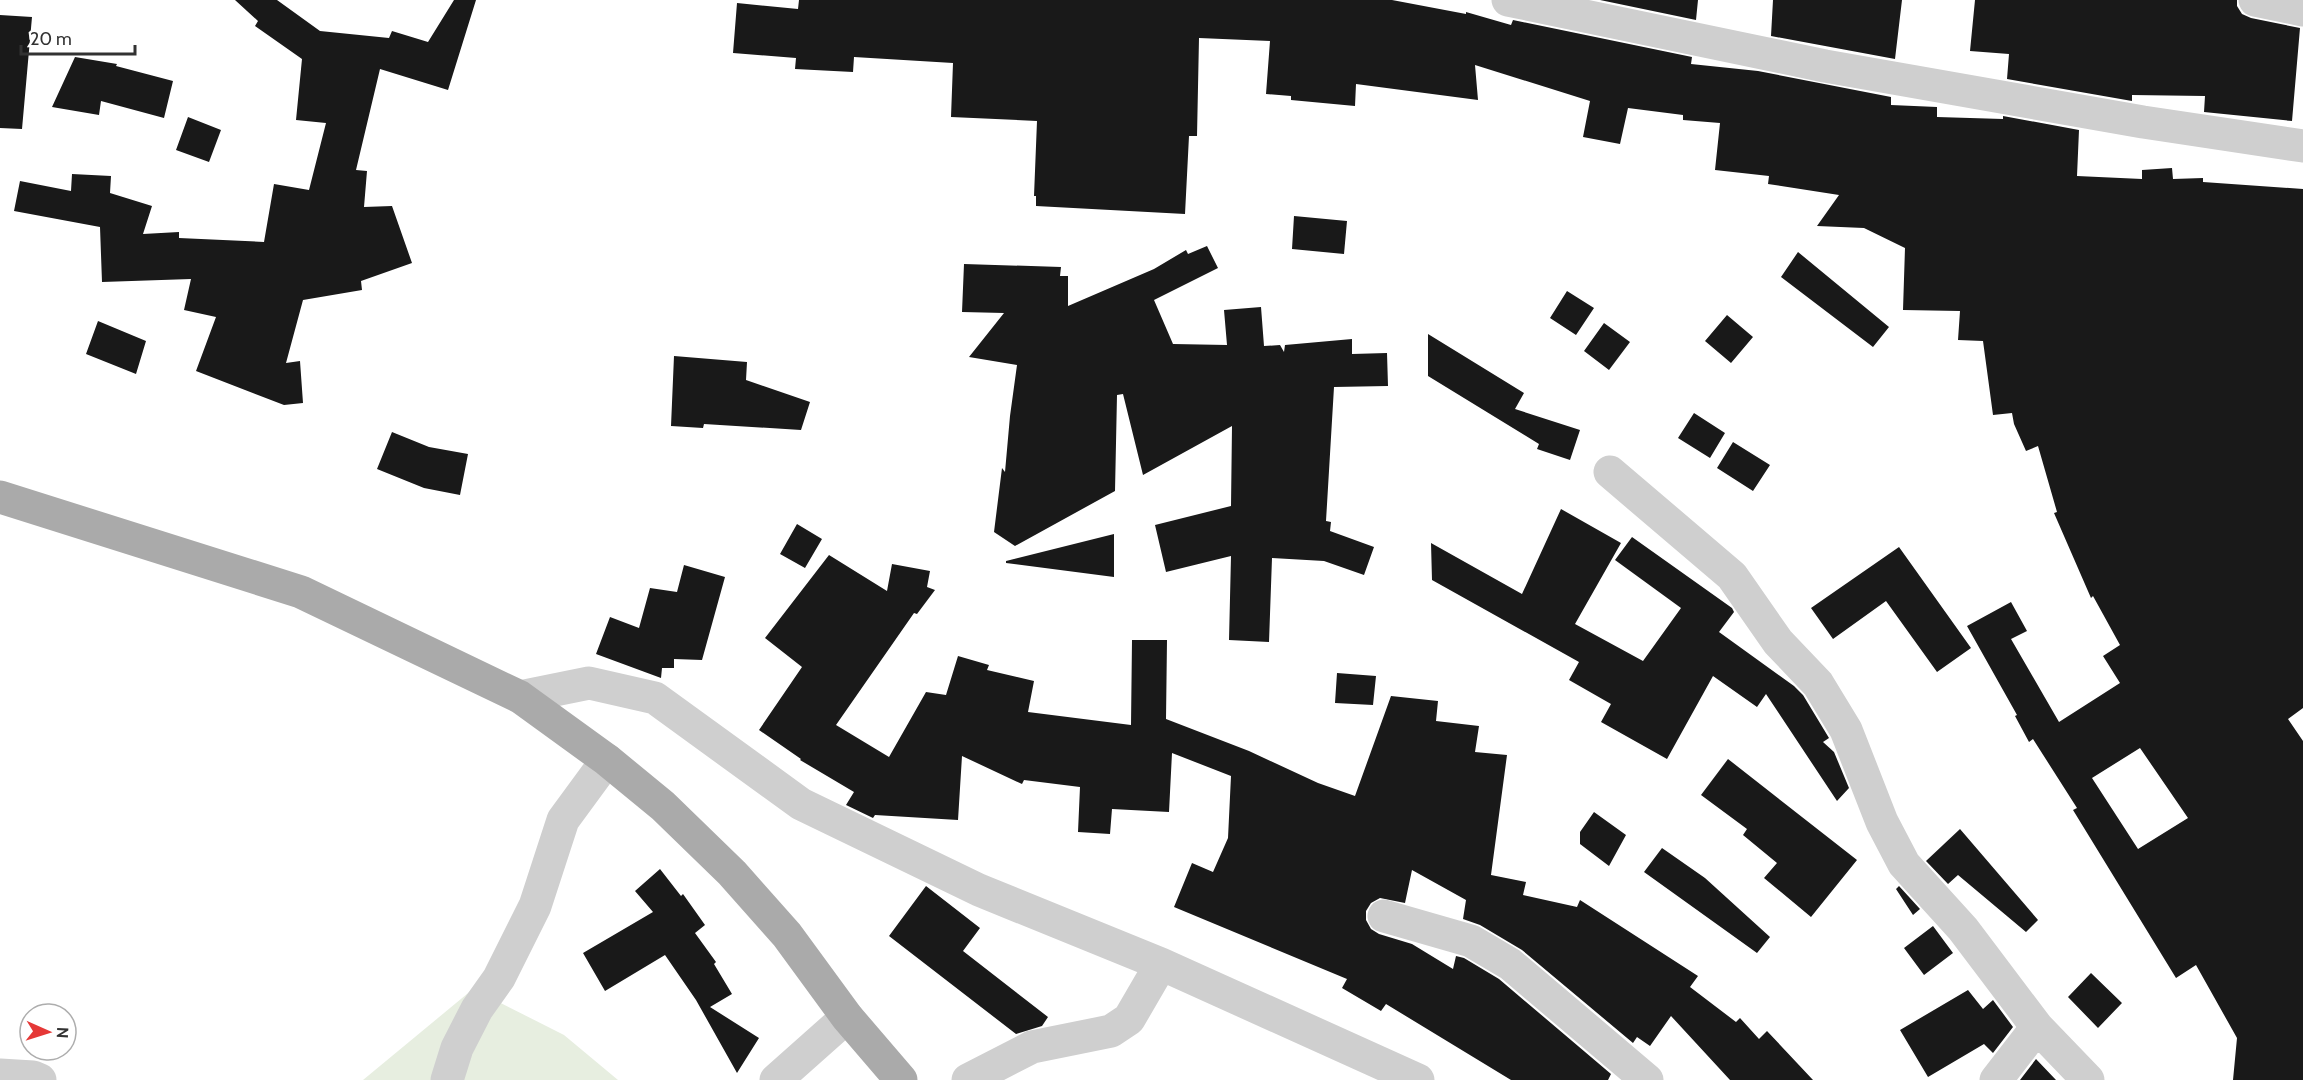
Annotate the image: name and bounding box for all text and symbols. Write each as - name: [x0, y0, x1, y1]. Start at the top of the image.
- scale bar: [21, 18, 135, 56]
- text: 20 m: [30, 28, 72, 50]
- north arrow: [18, 1002, 78, 1062]
- text: N: [53, 1027, 72, 1039]

